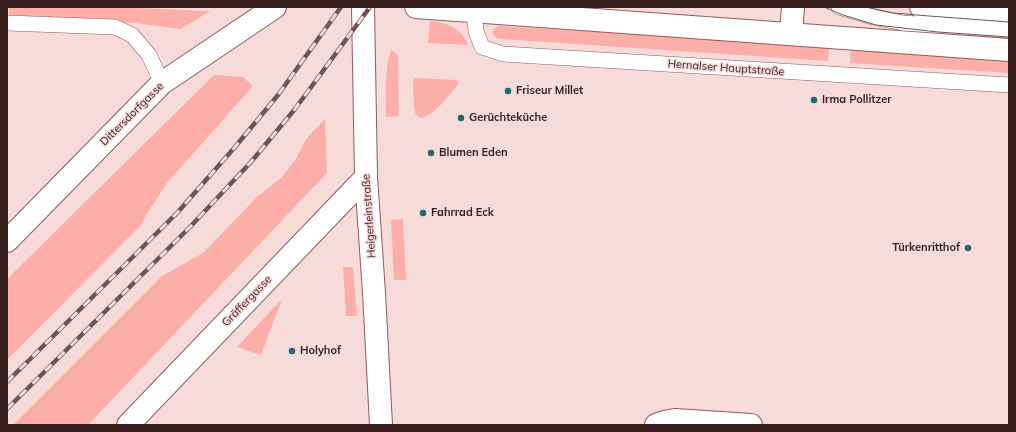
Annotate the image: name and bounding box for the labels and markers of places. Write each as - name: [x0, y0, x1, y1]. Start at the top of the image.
- place label: Friseur Millet: [516, 84, 583, 98]
- marker: Friseur Millet: [503, 86, 513, 96]
- place label: Irma Pollitzer: [822, 93, 892, 107]
- marker: Irma Pollitzer: [809, 95, 819, 105]
- place label: Gerüchteküche: [469, 111, 547, 125]
- marker: Gerüchteküche: [456, 113, 466, 123]
- place label: Blumen Eden: [439, 146, 508, 160]
- marker: Blumen Eden: [426, 148, 436, 158]
- place label: Fahrrad Eck: [431, 206, 494, 220]
- marker: Fahrrad Eck: [418, 208, 428, 218]
- place label: Türkenritthof: [892, 241, 960, 255]
- marker: Türkenritthof: [963, 243, 973, 253]
- place label: Holyhof: [300, 344, 341, 358]
- marker: Holyhof: [287, 346, 297, 356]

